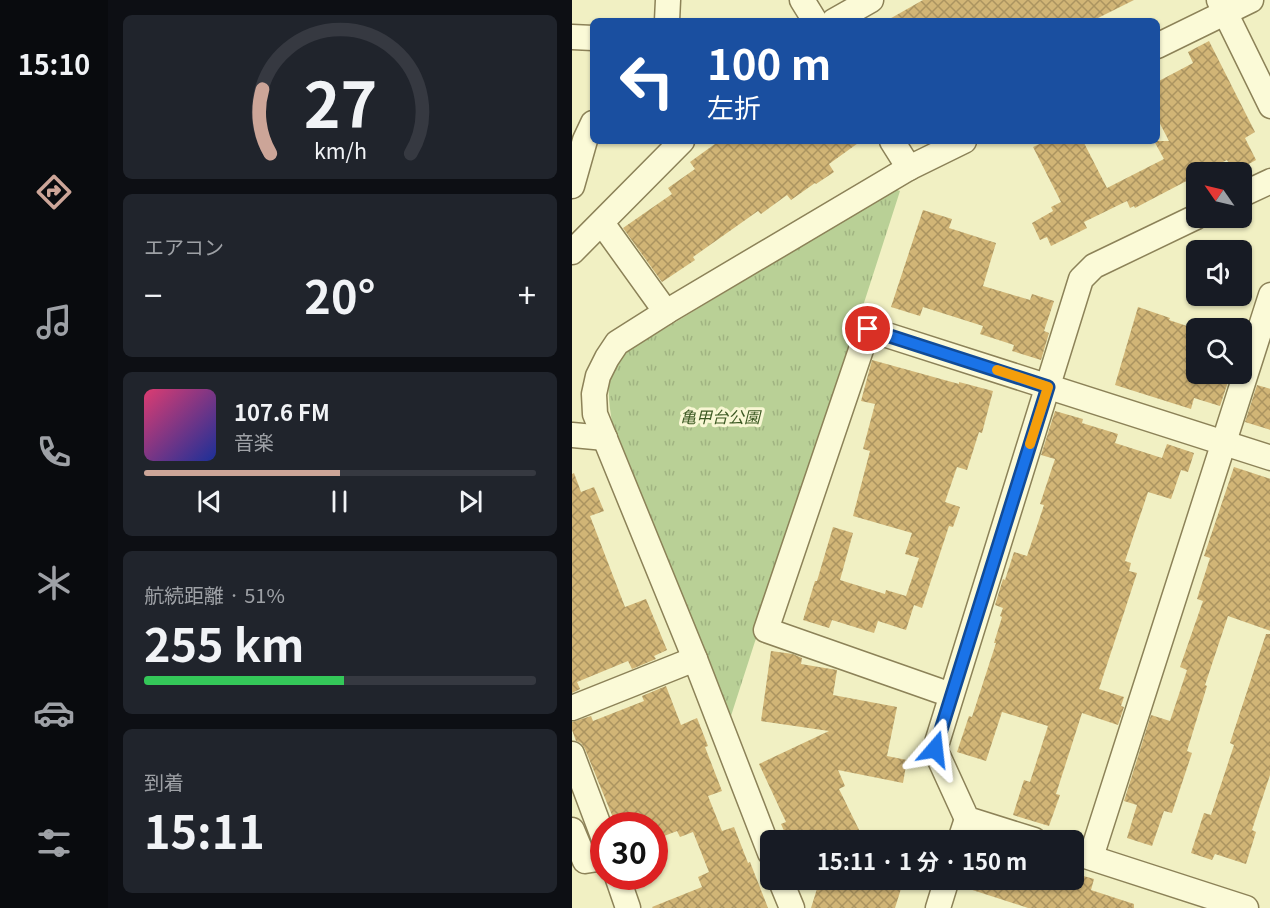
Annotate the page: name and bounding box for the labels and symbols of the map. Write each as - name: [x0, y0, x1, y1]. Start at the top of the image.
- north arrow: [1186, 162, 1252, 228]
- pin: [842, 303, 893, 354]
- park label: 亀甲台公園: [680, 404, 762, 428]
- position arrow: [903, 717, 967, 781]
- speed limit sign: 30: [590, 812, 668, 890]

